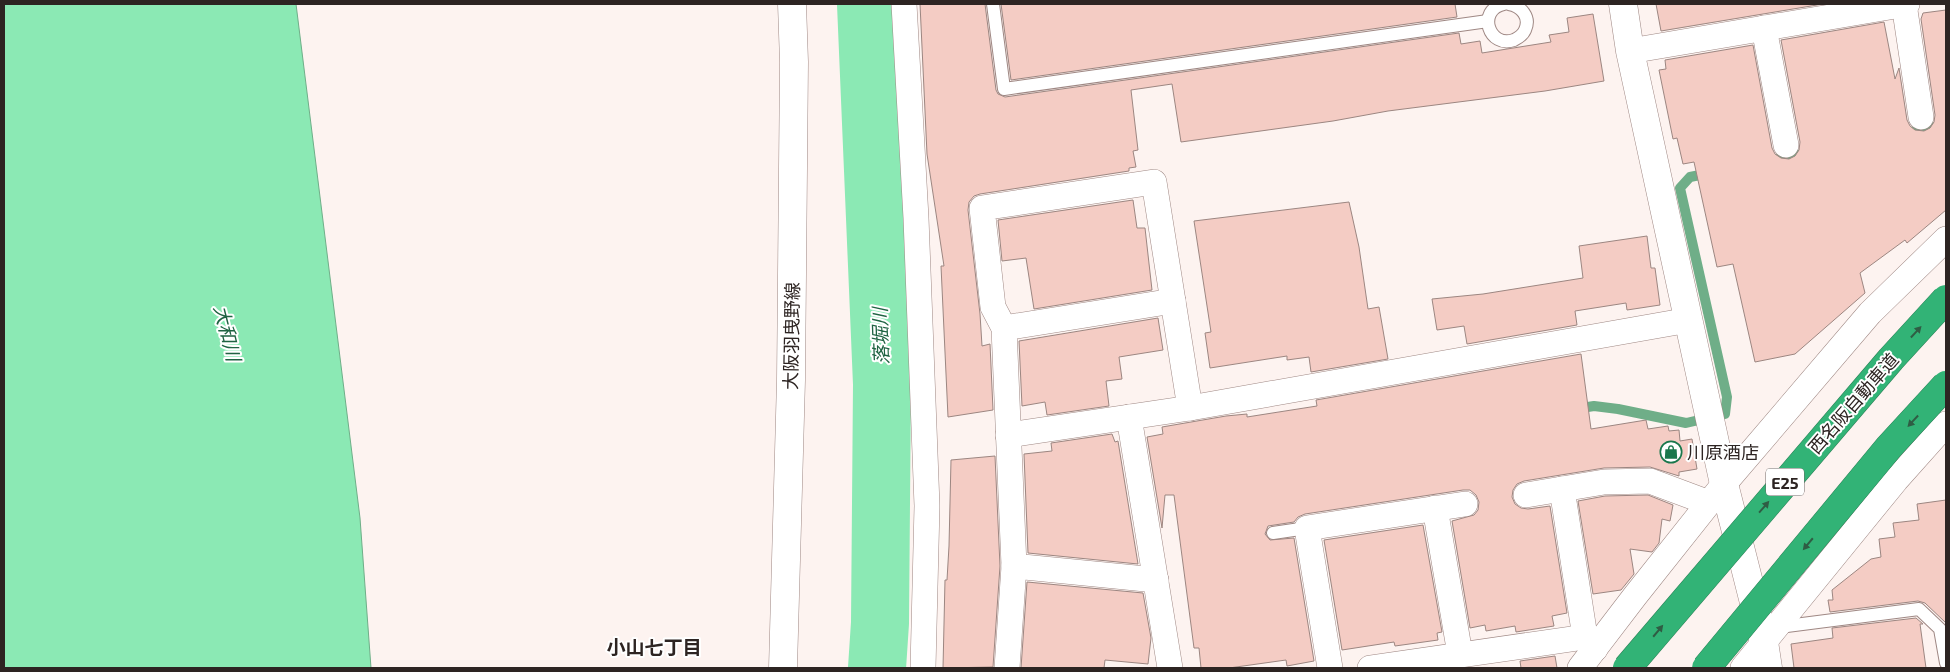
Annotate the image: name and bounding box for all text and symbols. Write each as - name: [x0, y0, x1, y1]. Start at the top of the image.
- street label: 大阪羽曳野線: [779, 282, 803, 390]
- water label: 大和川: [210, 303, 247, 365]
- water label: 落堀川: [867, 305, 892, 365]
- one-way arrow: [1910, 326, 1922, 338]
- street label: 西名阪自動車道: [1803, 348, 1903, 458]
- one-way arrow: [1907, 414, 1919, 426]
- shop icon: 川原酒店: [1659, 440, 1683, 464]
- place label: 川原酒店: [1687, 441, 1759, 463]
- road number: E25: [1766, 468, 1804, 496]
- one-way arrow: [1758, 501, 1769, 514]
- one-way arrow: [1802, 537, 1813, 550]
- one-way arrow: [1653, 625, 1664, 638]
- district label: 小山七丁目: [606, 635, 702, 658]

